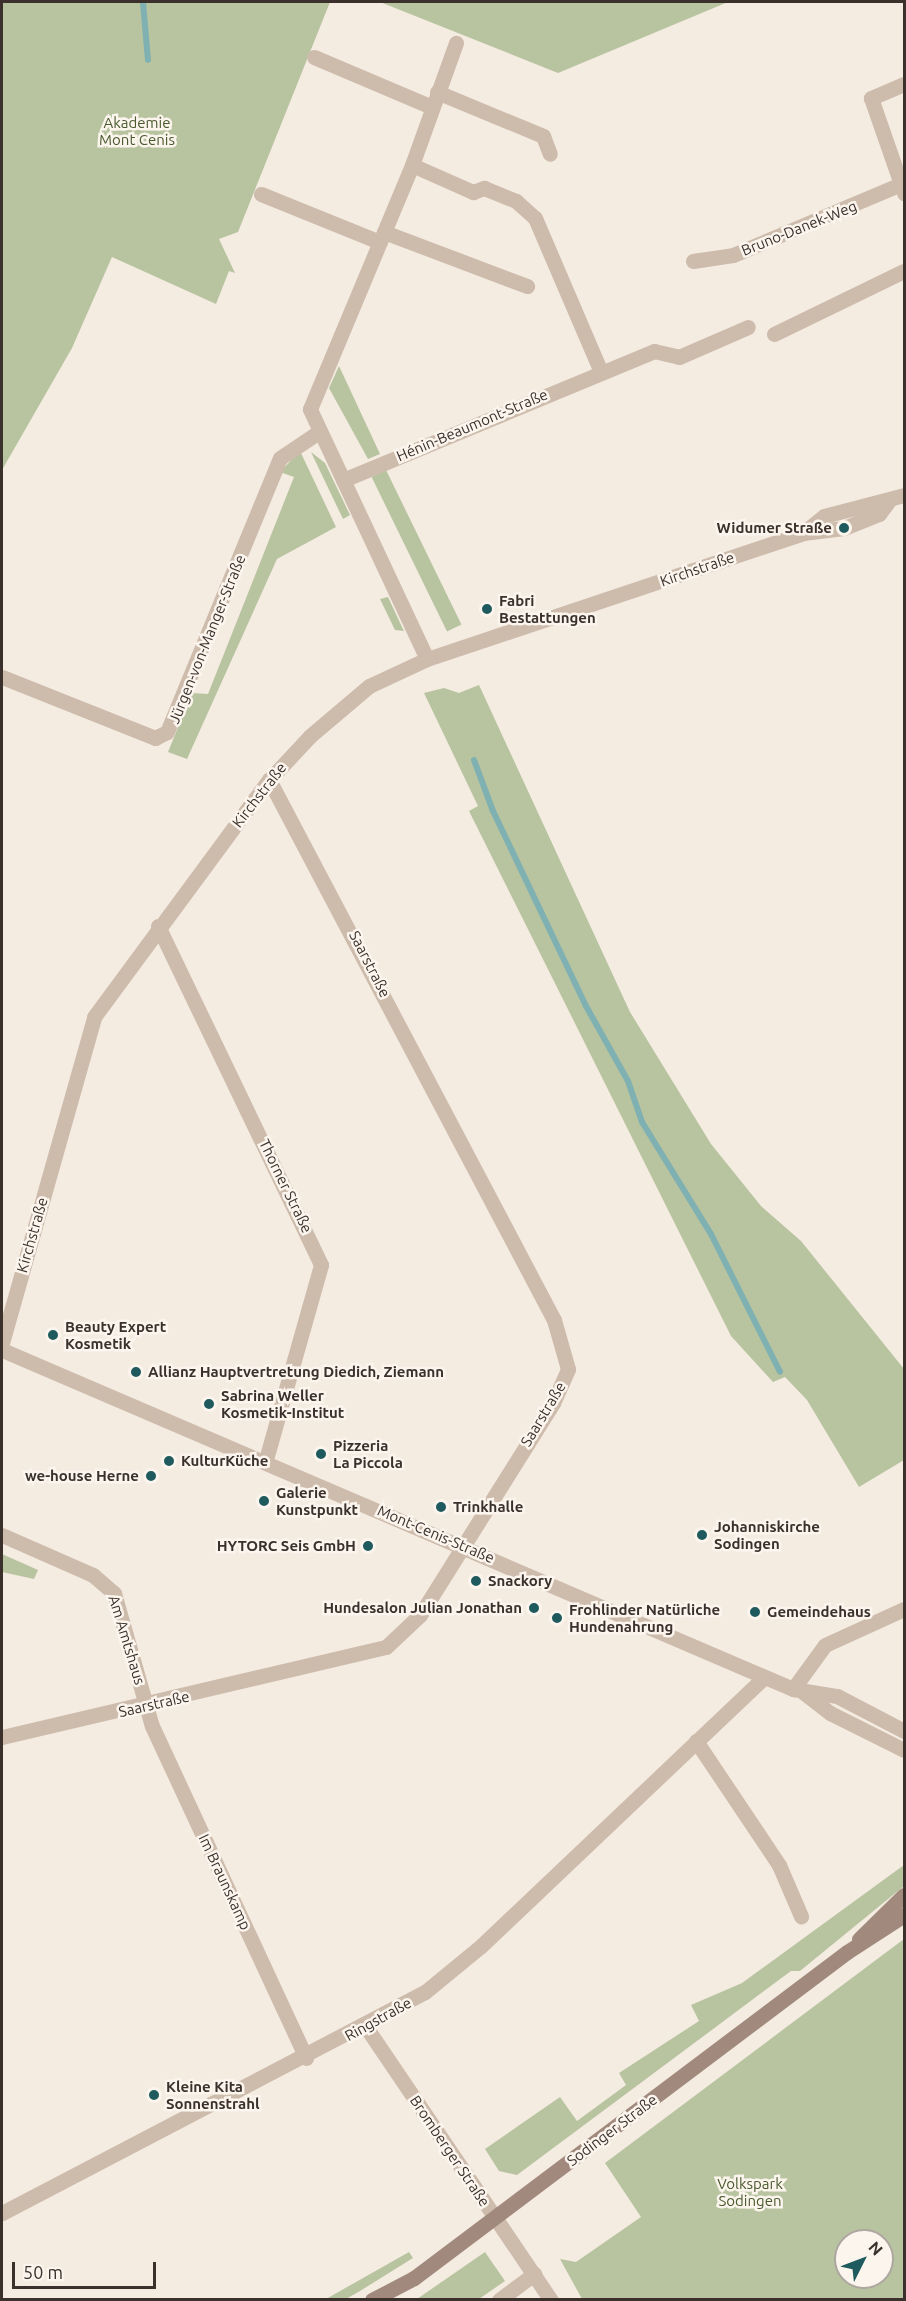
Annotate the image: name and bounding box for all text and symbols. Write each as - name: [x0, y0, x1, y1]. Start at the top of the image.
- park label: Akademie Mont Cenis: [99, 113, 175, 148]
- street label: Bruno-Danek-Weg: [739, 197, 859, 259]
- street label: Hénin-Beaumont-Straße: [394, 385, 550, 465]
- place label: Widumer Straße: [717, 519, 832, 537]
- marker: Widumer Straße: [837, 521, 851, 535]
- street label: Kirchstraße: [657, 548, 737, 590]
- street label: Jürgen-von-Manger-Straße: [165, 552, 249, 726]
- place label: Fabri Bestattungen: [499, 591, 596, 626]
- marker: Fabri Bestattungen: [480, 602, 494, 616]
- street label: Kirchstraße: [228, 759, 290, 831]
- street label: Saarstraße: [346, 928, 394, 1000]
- street label: Thorner Straße: [256, 1136, 316, 1236]
- street label: Kirchstraße: [13, 1195, 51, 1275]
- place label: Beauty Expert Kosmetik: [65, 1317, 166, 1352]
- marker: Beauty Expert Kosmetik: [46, 1328, 60, 1342]
- place label: Allianz Hauptvertretung Diedich, Ziemann: [148, 1363, 444, 1381]
- marker: Allianz Hauptvertretung Diedich, Ziemann: [129, 1365, 143, 1379]
- street label: Saarstraße: [517, 1378, 569, 1450]
- place label: Sabrina Weller Kosmetik-Institut: [221, 1386, 344, 1421]
- marker: Sabrina Weller Kosmetik-Institut: [202, 1397, 216, 1411]
- place label: Pizzeria La Piccola: [333, 1436, 403, 1471]
- marker: Pizzeria La Piccola: [314, 1447, 328, 1461]
- place label: KulturKüche: [181, 1452, 268, 1470]
- marker: KulturKüche: [162, 1454, 176, 1468]
- place label: we-house Herne: [25, 1467, 139, 1485]
- marker: we-house Herne: [144, 1469, 158, 1483]
- place label: Galerie Kunstpunkt: [276, 1483, 358, 1518]
- marker: Galerie Kunstpunkt: [257, 1494, 271, 1508]
- place label: Trinkhalle: [453, 1498, 523, 1516]
- marker: Trinkhalle: [434, 1500, 448, 1514]
- street label: Mont-Cenis-Straße: [375, 1501, 497, 1567]
- place label: Johanniskirche Sodingen: [714, 1517, 820, 1552]
- marker: Johanniskirche Sodingen: [695, 1528, 709, 1542]
- place label: HYTORC Seis GmbH: [217, 1537, 356, 1555]
- marker: HYTORC Seis GmbH: [361, 1539, 375, 1553]
- place label: Snackory: [488, 1572, 552, 1590]
- marker: Snackory: [469, 1574, 483, 1588]
- street label: Am Amtshaus: [105, 1593, 149, 1687]
- place label: Hundesalon Julian Jonathan: [323, 1599, 522, 1617]
- place label: Frohlinder Natürliche Hundenahrung: [569, 1600, 720, 1635]
- marker: Hundesalon Julian Jonathan: [527, 1601, 541, 1615]
- place label: Gemeindehaus: [767, 1603, 871, 1621]
- marker: Gemeindehaus: [748, 1605, 762, 1619]
- marker: Frohlinder Natürliche Hundenahrung: [550, 1611, 564, 1625]
- street label: Saarstraße: [117, 1687, 191, 1721]
- street label: Im Braunskamp: [195, 1831, 255, 1933]
- street label: Ringstraße: [342, 1993, 414, 2045]
- place label: Kleine Kita Sonnenstrahl: [166, 2077, 260, 2112]
- marker: Kleine Kita Sonnenstrahl: [147, 2088, 161, 2102]
- street label: Sodinger Straße: [563, 2090, 661, 2170]
- street label: Bromberger Straße: [406, 2092, 494, 2210]
- park label: Volkspark Sodingen: [717, 2174, 783, 2209]
- north arrow: [834, 2229, 894, 2289]
- text: N: [865, 2238, 887, 2259]
- scale bar: [15, 2250, 159, 2288]
- text: 50 m: [23, 2262, 63, 2282]

